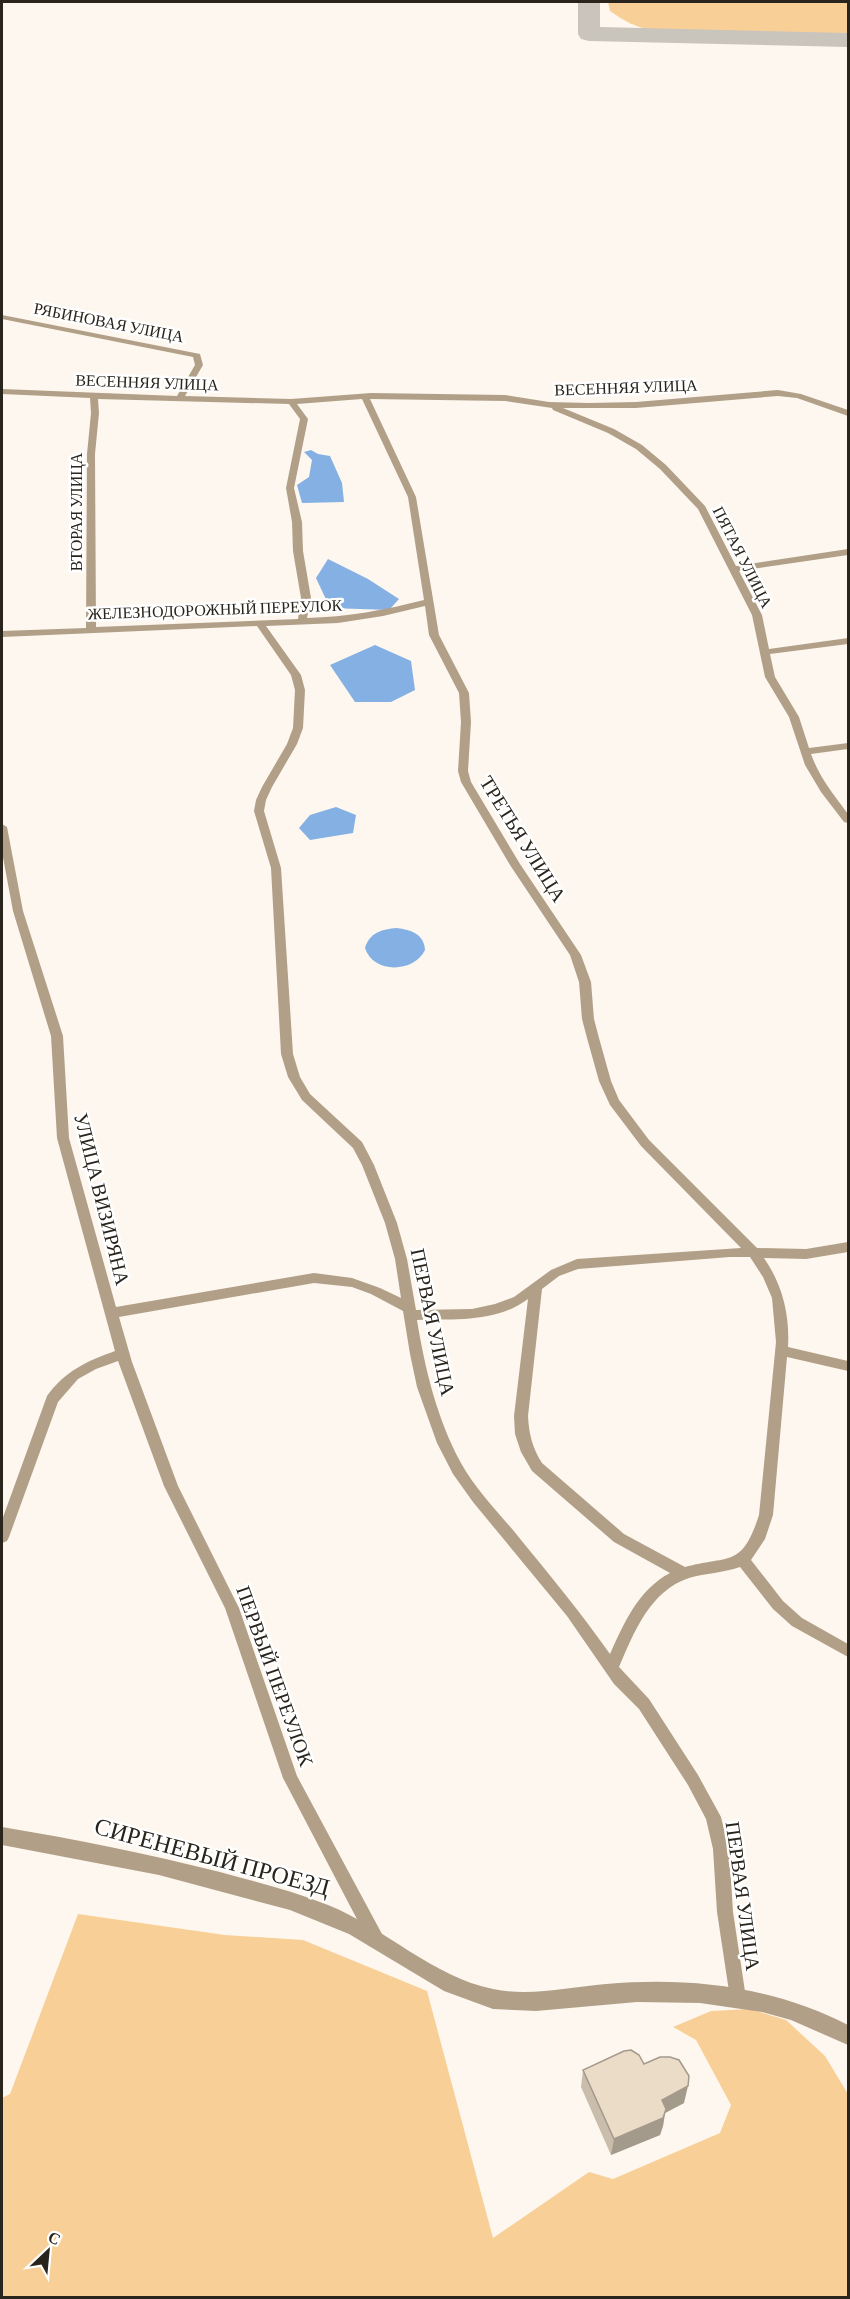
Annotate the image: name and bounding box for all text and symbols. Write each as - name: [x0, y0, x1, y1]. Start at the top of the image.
- street label: РЯБИНОВАЯ УЛИЦА: [32, 300, 186, 346]
- street label: ВЕСЕННЯЯ УЛИЦА: [75, 372, 219, 395]
- street label: ВЕСЕННЯЯ УЛИЦА: [554, 376, 698, 399]
- street label: ВТОРАЯ УЛИЦА: [68, 452, 86, 571]
- street label: ПЯТАЯ УЛИЦА: [709, 504, 776, 612]
- street label: ЖЕЛЕЗНОДОРОЖНЫЙ ПЕРЕУЛОК: [87, 596, 343, 623]
- street label: ТРЕТЬЯ УЛИЦА: [475, 772, 571, 907]
- street label: УЛИЦА ВИЗИРЯНА: [69, 1111, 134, 1288]
- street label: ПЕРВАЯ УЛИЦА: [406, 1246, 459, 1398]
- street label: ПЕРВЫЙ ПЕРЕУЛОК: [232, 1583, 318, 1770]
- street label: СИРЕНЕВЫЙ ПРОЕЗД: [92, 1812, 333, 1901]
- street label: ПЕРВАЯ УЛИЦА: [721, 1820, 764, 1973]
- north arrow: [18, 2221, 78, 2281]
- text: С: [45, 2228, 63, 2248]

